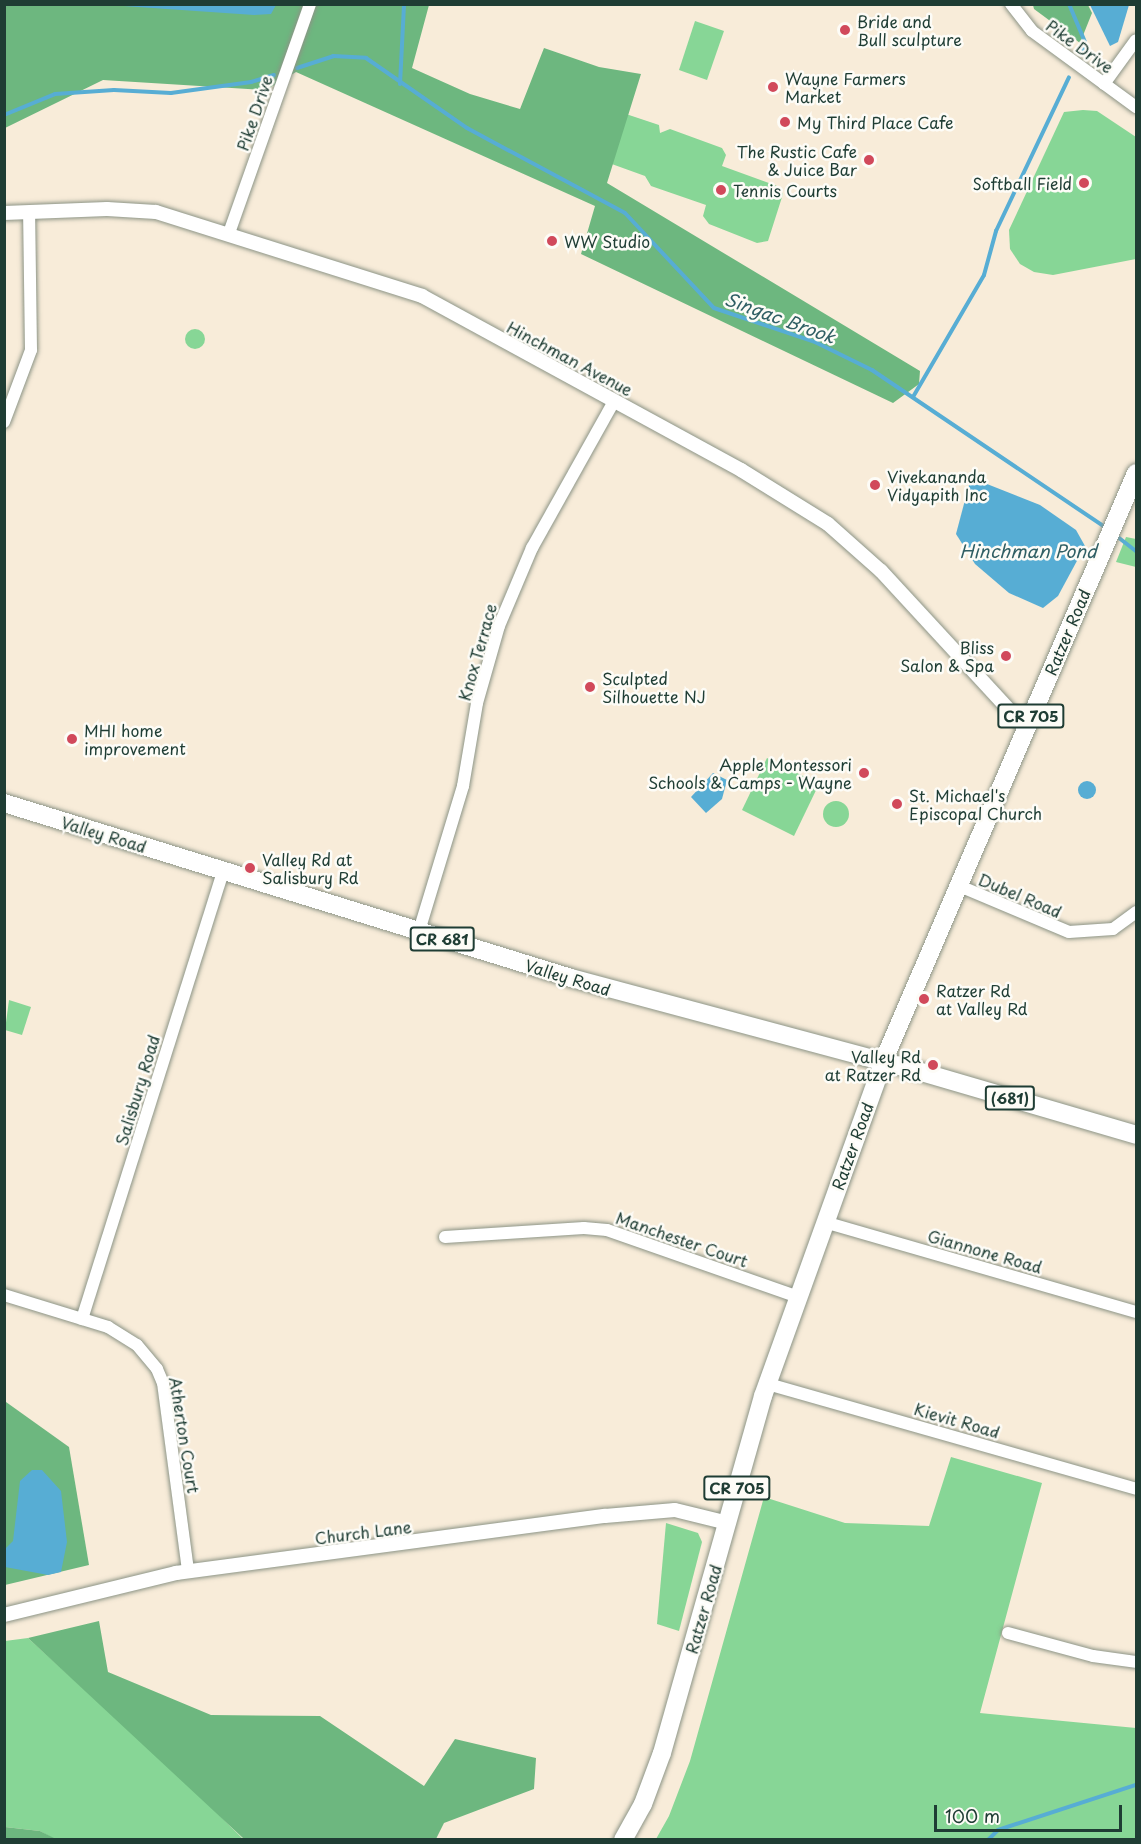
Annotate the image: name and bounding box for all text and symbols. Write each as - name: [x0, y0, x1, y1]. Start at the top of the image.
- place label: Bride and Bull sculpture: [857, 11, 962, 49]
- street label: Pike Drive: [1043, 15, 1117, 77]
- marker: Bride and Bull sculpture: [838, 23, 852, 37]
- place label: Wayne Farmers Market: [785, 68, 907, 106]
- street label: Pike Drive: [232, 73, 276, 153]
- marker: Wayne Farmers Market: [766, 80, 780, 94]
- place label: My Third Place Cafe: [797, 112, 955, 132]
- marker: My Third Place Cafe: [778, 115, 792, 129]
- place label: The Rustic Cafe & Juice Bar: [736, 141, 857, 179]
- marker: The Rustic Cafe & Juice Bar: [862, 153, 876, 167]
- place label: Softball Field: [972, 173, 1072, 193]
- marker: Softball Field: [1077, 176, 1091, 190]
- place label: Tennis Courts: [733, 180, 837, 200]
- marker: Tennis Courts: [714, 183, 728, 197]
- place label: WW Studio: [564, 231, 650, 251]
- marker: WW Studio: [545, 234, 559, 248]
- water label: Singac Brook: [721, 288, 839, 348]
- street label: Hinchman Avenue: [504, 317, 636, 399]
- place label: Vivekananda Vidyapith Inc: [887, 466, 988, 504]
- marker: Vivekananda Vidyapith Inc: [868, 478, 882, 492]
- water label: Hinchman Pond: [960, 540, 1096, 562]
- street label: Ratzer Road: [1040, 585, 1094, 679]
- street label: Knox Terrace: [454, 601, 500, 703]
- place label: Bliss Salon & Spa: [899, 637, 994, 675]
- marker: Bliss Salon & Spa: [999, 649, 1013, 663]
- place label: Sculpted Silhouette NJ: [602, 668, 706, 706]
- marker: Sculpted Silhouette NJ: [583, 680, 597, 694]
- road number: CR 705: [996, 704, 1066, 728]
- place label: MHI home improvement: [84, 720, 186, 758]
- marker: MHI home improvement: [65, 732, 79, 746]
- place label: Apple Montessori Schools & Camps - Wayne: [646, 754, 852, 792]
- marker: Apple Montessori Schools & Camps - Wayne: [857, 766, 871, 780]
- place label: St. Michael's Episcopal Church: [909, 785, 1042, 823]
- marker: St. Michael's Episcopal Church: [890, 797, 904, 811]
- street label: Valley Road: [58, 812, 150, 856]
- place label: Valley Rd at Salisbury Rd: [262, 849, 360, 887]
- marker: Valley Rd at Salisbury Rd: [243, 861, 257, 875]
- street label: Dubel Road: [975, 869, 1065, 921]
- road number: CR 681: [409, 927, 475, 951]
- street label: Valley Road: [522, 955, 614, 999]
- place label: Ratzer Rd at Valley Rd: [936, 980, 1029, 1018]
- marker: Ratzer Rd at Valley Rd: [917, 992, 931, 1006]
- street label: Salisbury Road: [111, 1032, 163, 1148]
- place label: Valley Rd at Ratzer Rd: [824, 1046, 921, 1084]
- marker: Valley Rd at Ratzer Rd: [926, 1058, 940, 1072]
- road number: (681): [984, 1086, 1036, 1110]
- street label: Ratzer Road: [827, 1099, 877, 1193]
- street label: Manchester Court: [613, 1207, 751, 1271]
- street label: Giannone Road: [926, 1225, 1044, 1277]
- street label: Atherton Court: [166, 1375, 204, 1495]
- street label: Kievit Road: [912, 1399, 1002, 1441]
- road number: CR 705: [702, 1476, 771, 1500]
- street label: Church Lane: [313, 1517, 413, 1547]
- street label: Ratzer Road: [681, 1561, 725, 1657]
- scale bar: [937, 1793, 1124, 1831]
- text: 100 m: [945, 1802, 1000, 1829]

